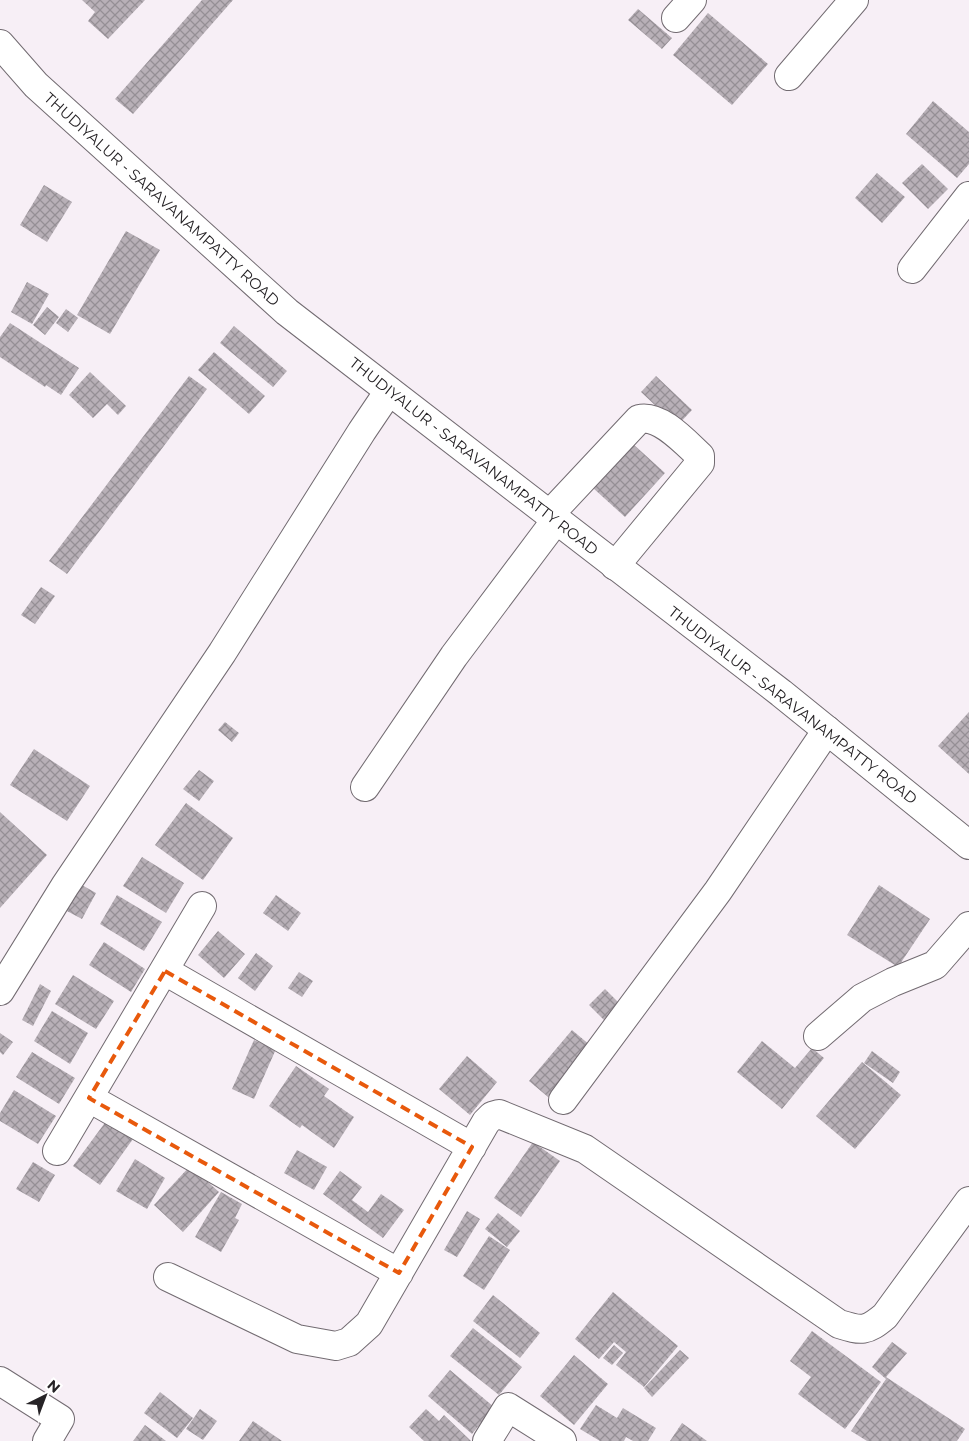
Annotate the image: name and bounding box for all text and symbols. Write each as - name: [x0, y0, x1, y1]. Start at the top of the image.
- street label: THUDIYALUR - SARAVANAMPATTY ROAD: [40, 88, 284, 310]
- street label: THUDIYALUR - SARAVANAMPATTY ROAD: [346, 353, 602, 559]
- street label: THUDIYALUR - SARAVANAMPATTY ROAD: [665, 602, 921, 808]
- north arrow: [20, 1371, 70, 1421]
- text: N: [43, 1376, 64, 1397]

